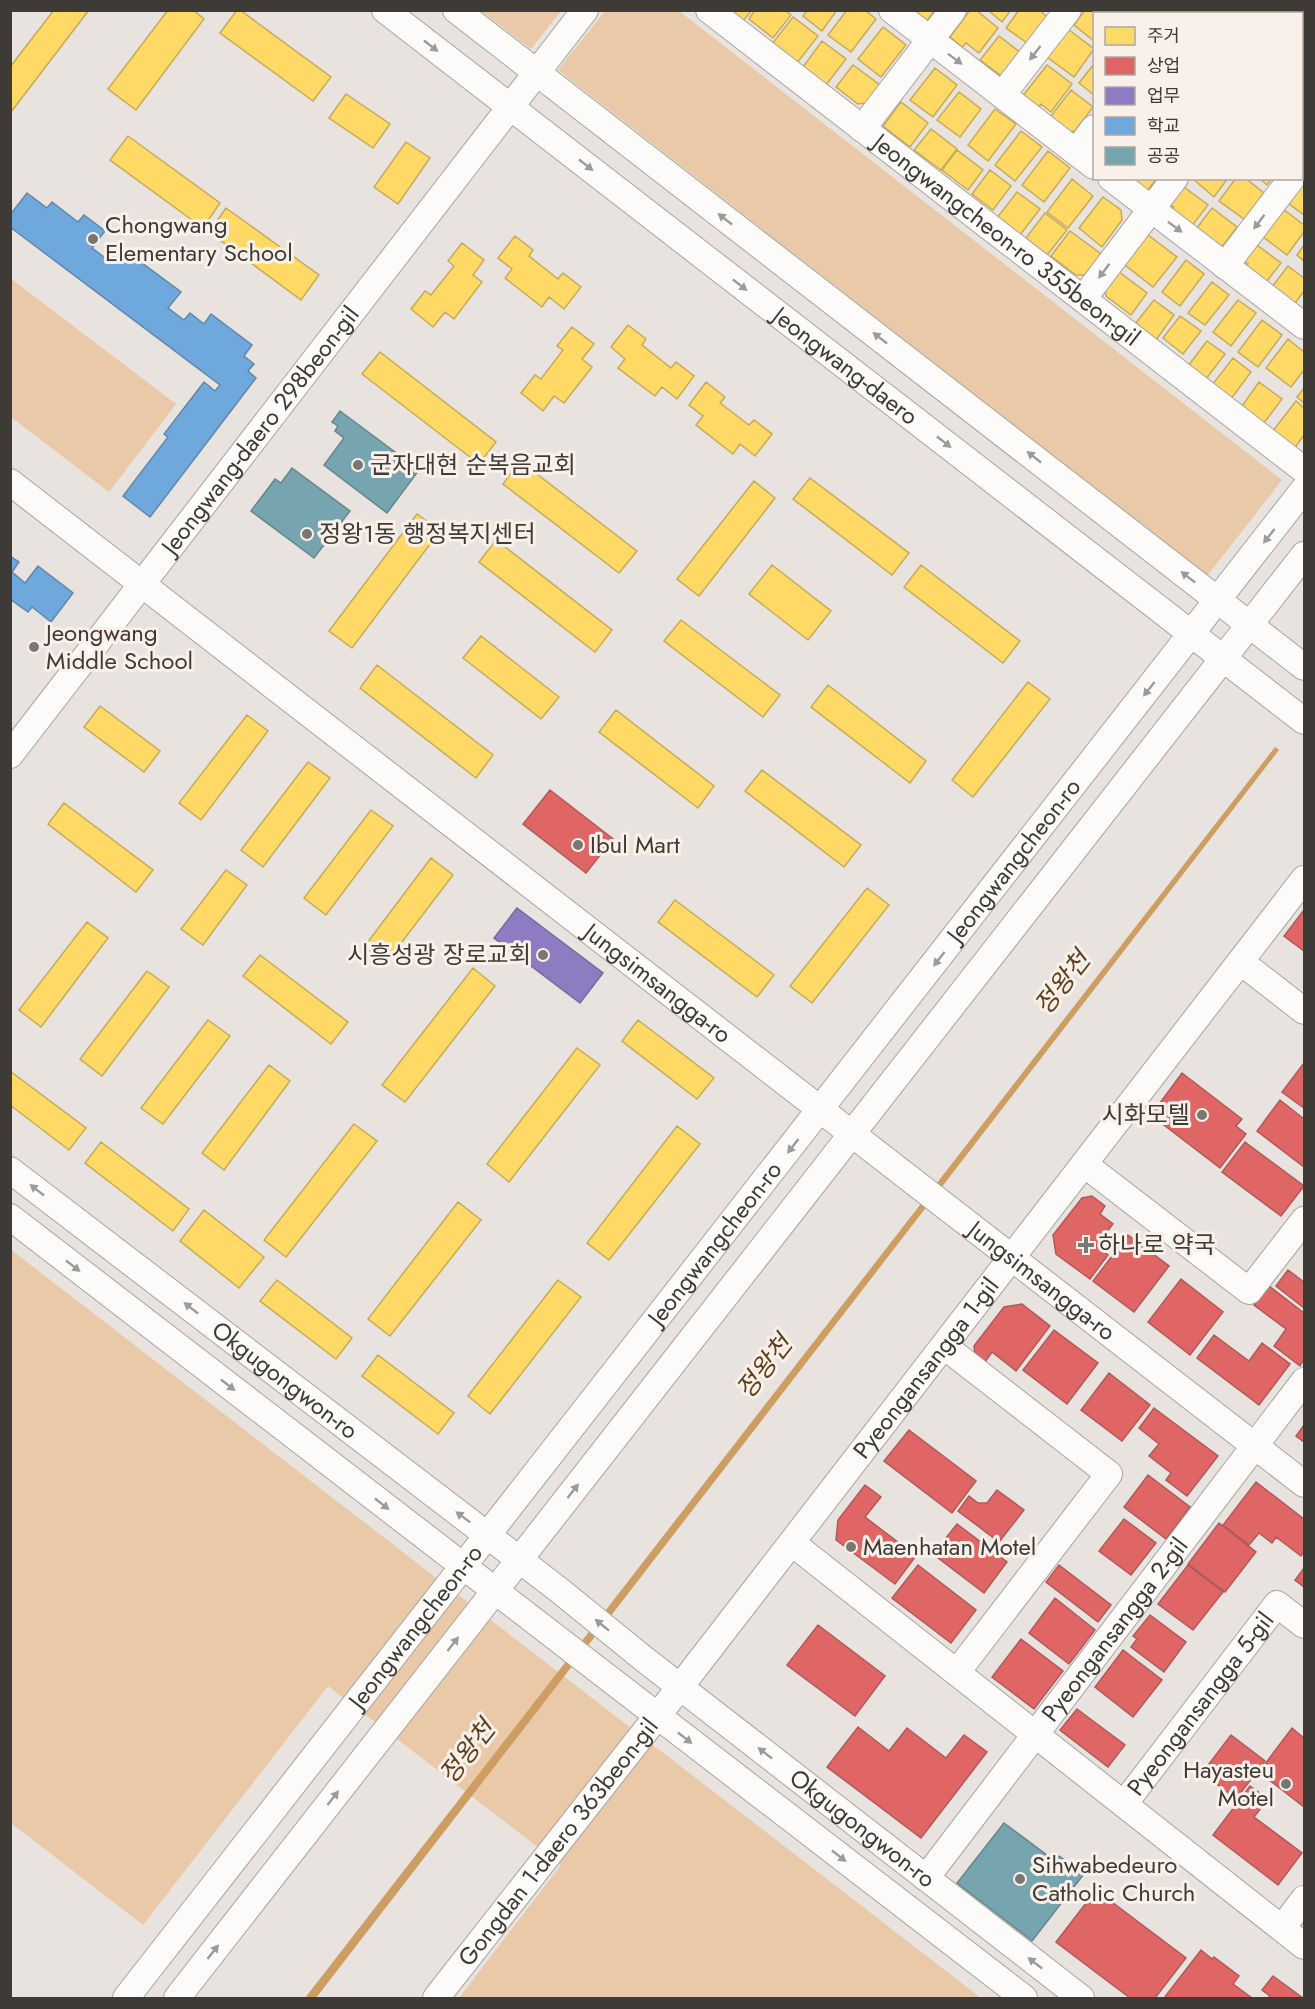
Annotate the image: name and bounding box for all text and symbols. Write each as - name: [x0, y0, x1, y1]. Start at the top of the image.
- legend: [1093, 12, 1303, 180]
- text: 주거: [1147, 23, 1180, 49]
- one-way arrow: [424, 40, 439, 52]
- one-way arrow: [1029, 45, 1041, 60]
- one-way arrow: [947, 52, 962, 64]
- text: 상업: [1147, 53, 1180, 79]
- text: 업무: [1147, 83, 1180, 109]
- text: 학교: [1147, 113, 1180, 139]
- street label: Jeongwangcheon-ro 355beon-gil: [863, 123, 1148, 354]
- text: 공공: [1147, 143, 1180, 169]
- one-way arrow: [578, 159, 593, 171]
- place label: Chongwang Elementary School: [105, 207, 293, 270]
- one-way arrow: [718, 213, 733, 225]
- one-way arrow: [1252, 214, 1265, 230]
- one-way arrow: [1167, 220, 1182, 232]
- marker: Chongwang Elementary School: [86, 232, 100, 246]
- one-way arrow: [1099, 263, 1111, 278]
- one-way arrow: [732, 278, 748, 291]
- street label: Jeongwang-daero: [763, 296, 926, 433]
- street label: Jeongwang-daero 298beon-gil: [151, 299, 367, 564]
- one-way arrow: [872, 333, 887, 345]
- one-way arrow: [936, 436, 952, 449]
- place label: 군자대현 순복음교회: [370, 447, 576, 482]
- one-way arrow: [1026, 452, 1041, 464]
- marker: 군자대현 순복음교회: [351, 458, 365, 472]
- place label: 정왕1동 행정복지센터: [319, 516, 536, 551]
- marker: 정왕1동 행정복지센터: [300, 527, 314, 541]
- one-way arrow: [1263, 528, 1275, 543]
- one-way arrow: [1180, 570, 1196, 583]
- place label: Jeongwang Middle School: [43, 615, 193, 678]
- marker: Jeongwang Middle School: [27, 640, 41, 654]
- one-way arrow: [1144, 682, 1156, 697]
- street label: Jeongwangcheon-ro: [936, 771, 1089, 952]
- place label: Ibul Mart: [590, 827, 680, 862]
- marker: Ibul Mart: [571, 838, 585, 852]
- street label: Jungsimsangga-ro: [574, 913, 739, 1051]
- place label: 시흥성광 장로교회: [347, 937, 531, 972]
- water label: 정왕천: [1025, 941, 1101, 1023]
- marker: 시흥성광 장로교회: [536, 948, 550, 962]
- one-way arrow: [933, 951, 945, 967]
- place label: 시화모텔: [1102, 1097, 1190, 1132]
- marker: 시화모텔: [1195, 1108, 1209, 1122]
- one-way arrow: [786, 1138, 799, 1154]
- street label: Jeongwangcheon-ro: [637, 1154, 790, 1335]
- one-way arrow: [29, 1184, 44, 1196]
- street label: Jungsimsangga-ro: [959, 1210, 1123, 1349]
- place label: 하나로 약국: [1098, 1227, 1216, 1262]
- marker: 하나로 약국: [1079, 1238, 1093, 1252]
- one-way arrow: [66, 1259, 81, 1271]
- street label: Pyeongansangga 1-gil: [844, 1270, 1007, 1466]
- one-way arrow: [184, 1303, 199, 1315]
- street label: Okgugongwon-ro: [204, 1312, 366, 1447]
- water label: 정왕천: [727, 1325, 803, 1407]
- one-way arrow: [220, 1379, 236, 1391]
- one-way arrow: [567, 1483, 580, 1499]
- one-way arrow: [374, 1498, 390, 1510]
- one-way arrow: [455, 1511, 470, 1523]
- place label: Maenhatan Motel: [863, 1529, 1036, 1564]
- street label: Pyeongansangga 2-gil: [1033, 1530, 1196, 1729]
- street label: Jeongwangcheon-ro: [338, 1537, 491, 1718]
- marker: Maenhatan Motel: [844, 1540, 858, 1554]
- street label: Pyeongansangga 5-gil: [1118, 1604, 1282, 1803]
- one-way arrow: [594, 1619, 609, 1631]
- one-way arrow: [446, 1637, 458, 1652]
- water label: 정왕천: [430, 1710, 506, 1792]
- street label: Gongdan 1-daero 363beon-gil: [449, 1710, 666, 1974]
- one-way arrow: [677, 1731, 692, 1743]
- one-way arrow: [757, 1746, 773, 1759]
- place label: Hayasteu Motel: [1183, 1752, 1274, 1815]
- street label: Okgugongwon-ro: [782, 1760, 943, 1896]
- marker: Hayasteu Motel: [1279, 1777, 1293, 1791]
- one-way arrow: [327, 1791, 339, 1807]
- place label: Sihwabedeuro Catholic Church: [1032, 1847, 1195, 1910]
- one-way arrow: [832, 1850, 847, 1862]
- marker: Sihwabedeuro Catholic Church: [1013, 1872, 1027, 1886]
- one-way arrow: [207, 1945, 219, 1960]
- one-way arrow: [1027, 1956, 1043, 1969]

